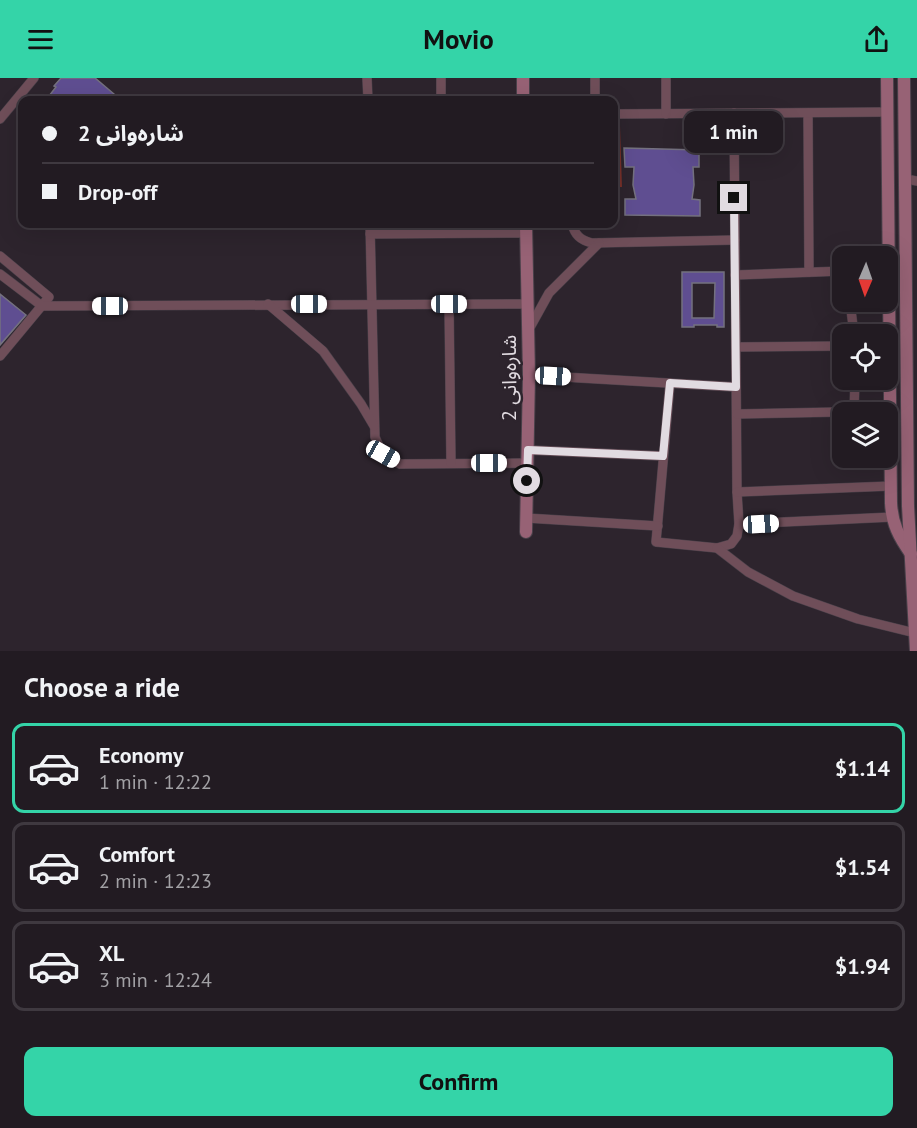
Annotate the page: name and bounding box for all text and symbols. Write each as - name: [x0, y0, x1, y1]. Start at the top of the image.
- text: Movio: [423, 22, 494, 56]
- icon: menu: [24, 23, 57, 56]
- icon: share: [860, 23, 893, 56]
- callout: 1 min: [684, 111, 783, 153]
- text: شارەوانی 2: [78, 119, 184, 147]
- text: 1 min: [709, 119, 758, 145]
- text: Drop-off: [78, 178, 157, 206]
- route end: [720, 184, 747, 211]
- north arrow: [832, 246, 898, 312]
- map controls: [832, 246, 898, 468]
- car: [291, 295, 327, 313]
- car: [431, 295, 467, 313]
- car: [92, 297, 128, 315]
- button: locate: [832, 324, 898, 390]
- street label: شارەوانی 2: [496, 335, 522, 421]
- car: [535, 366, 571, 386]
- button: layers: [832, 402, 898, 468]
- car: [363, 437, 403, 471]
- car: [471, 454, 507, 472]
- route start: [513, 467, 540, 494]
- car: [743, 514, 779, 534]
- text: Choose a ride: [24, 670, 180, 704]
- icon: car: [27, 741, 81, 795]
- text: Economy: [99, 741, 183, 769]
- text: $1.14: [835, 754, 890, 782]
- text: 1 min · 12:22: [99, 769, 212, 795]
- icon: car: [27, 840, 81, 894]
- text: Comfort: [99, 840, 175, 868]
- text: $1.54: [835, 853, 890, 881]
- text: 2 min · 12:23: [99, 868, 212, 894]
- icon: car: [27, 939, 81, 993]
- text: XL: [99, 939, 124, 967]
- text: $1.94: [835, 952, 890, 980]
- text: 3 min · 12:24: [99, 967, 212, 993]
- button: Confirm: [24, 1047, 893, 1116]

